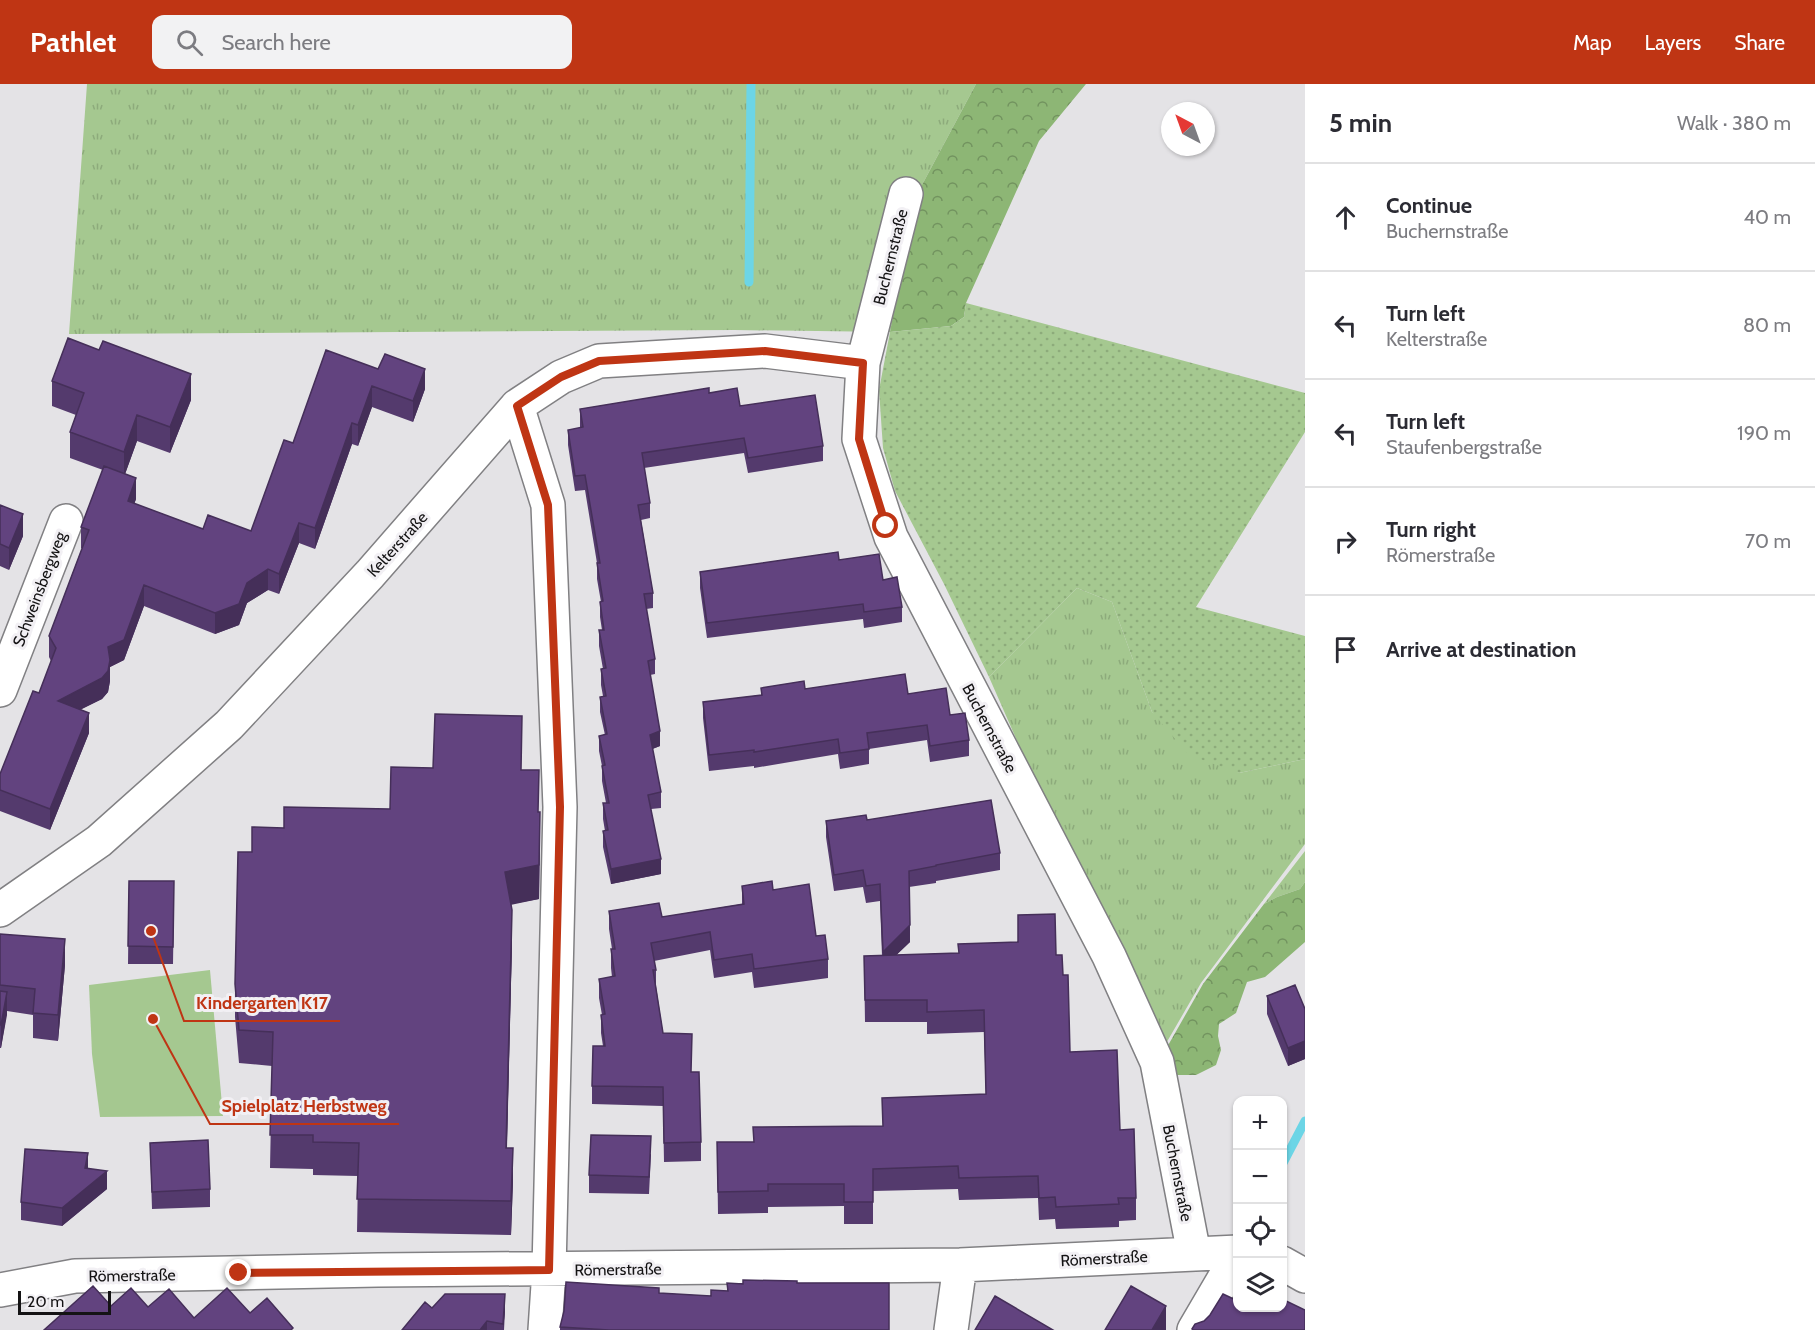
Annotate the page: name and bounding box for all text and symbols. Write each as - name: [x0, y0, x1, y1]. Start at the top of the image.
- search box: [152, 15, 572, 69]
- text: Pathlet: [30, 25, 116, 59]
- icon: search: [173, 26, 206, 59]
- text: Search here: [221, 29, 331, 56]
- text: Map: [1573, 30, 1612, 55]
- text: Layers: [1645, 30, 1701, 55]
- text: Share: [1734, 30, 1785, 55]
- north arrow: [1161, 102, 1215, 156]
- text: 5 min: [1329, 107, 1392, 139]
- text: Walk · 380 m: [1677, 111, 1791, 135]
- text: Continue: [1386, 192, 1472, 219]
- icon: ahead: [1329, 201, 1362, 234]
- text: 40 m: [1743, 205, 1791, 229]
- street label: Buchernstraße: [869, 207, 912, 307]
- text: Buchernstraße: [1386, 219, 1508, 243]
- text: Turn left: [1386, 300, 1465, 327]
- icon: left: [1329, 309, 1362, 342]
- text: 80 m: [1743, 313, 1791, 337]
- text: Kelterstraße: [1386, 327, 1487, 351]
- text: Turn left: [1386, 408, 1465, 435]
- icon: left: [1329, 417, 1362, 450]
- text: 190 m: [1737, 421, 1791, 445]
- text: Staufenbergstraße: [1386, 435, 1542, 459]
- street label: Kelterstraße: [363, 508, 432, 581]
- route start: [872, 512, 898, 538]
- text: Turn right: [1386, 516, 1476, 543]
- icon: right: [1329, 525, 1362, 558]
- street label: Schweinsbergweg: [9, 528, 70, 649]
- text: 70 m: [1745, 529, 1791, 553]
- text: Römerstraße: [1386, 543, 1495, 567]
- icon: arrive: [1329, 633, 1362, 666]
- text: Arrive at destination: [1386, 636, 1576, 663]
- street label: Buchernstraße: [958, 681, 1021, 776]
- callout: Kindergarten K17: [184, 985, 340, 1021]
- text: Kindergarten K17: [196, 992, 329, 1014]
- callout: Spielplatz Herbstweg: [210, 1088, 399, 1124]
- text: Spielplatz Herbstweg: [222, 1095, 386, 1117]
- map controls: [1233, 1096, 1287, 1312]
- button: +: [1233, 1096, 1287, 1150]
- street label: Buchernstraße: [1159, 1123, 1196, 1223]
- button: −: [1233, 1150, 1287, 1204]
- button: locate: [1233, 1204, 1287, 1258]
- street label: Römerstraße: [1060, 1247, 1148, 1270]
- button: layers: [1233, 1258, 1287, 1312]
- route end: [225, 1259, 251, 1285]
- street label: Römerstraße: [574, 1259, 662, 1280]
- street label: Römerstraße: [88, 1265, 176, 1286]
- scale bar: [18, 1288, 111, 1316]
- text: 20 m: [27, 1292, 64, 1311]

